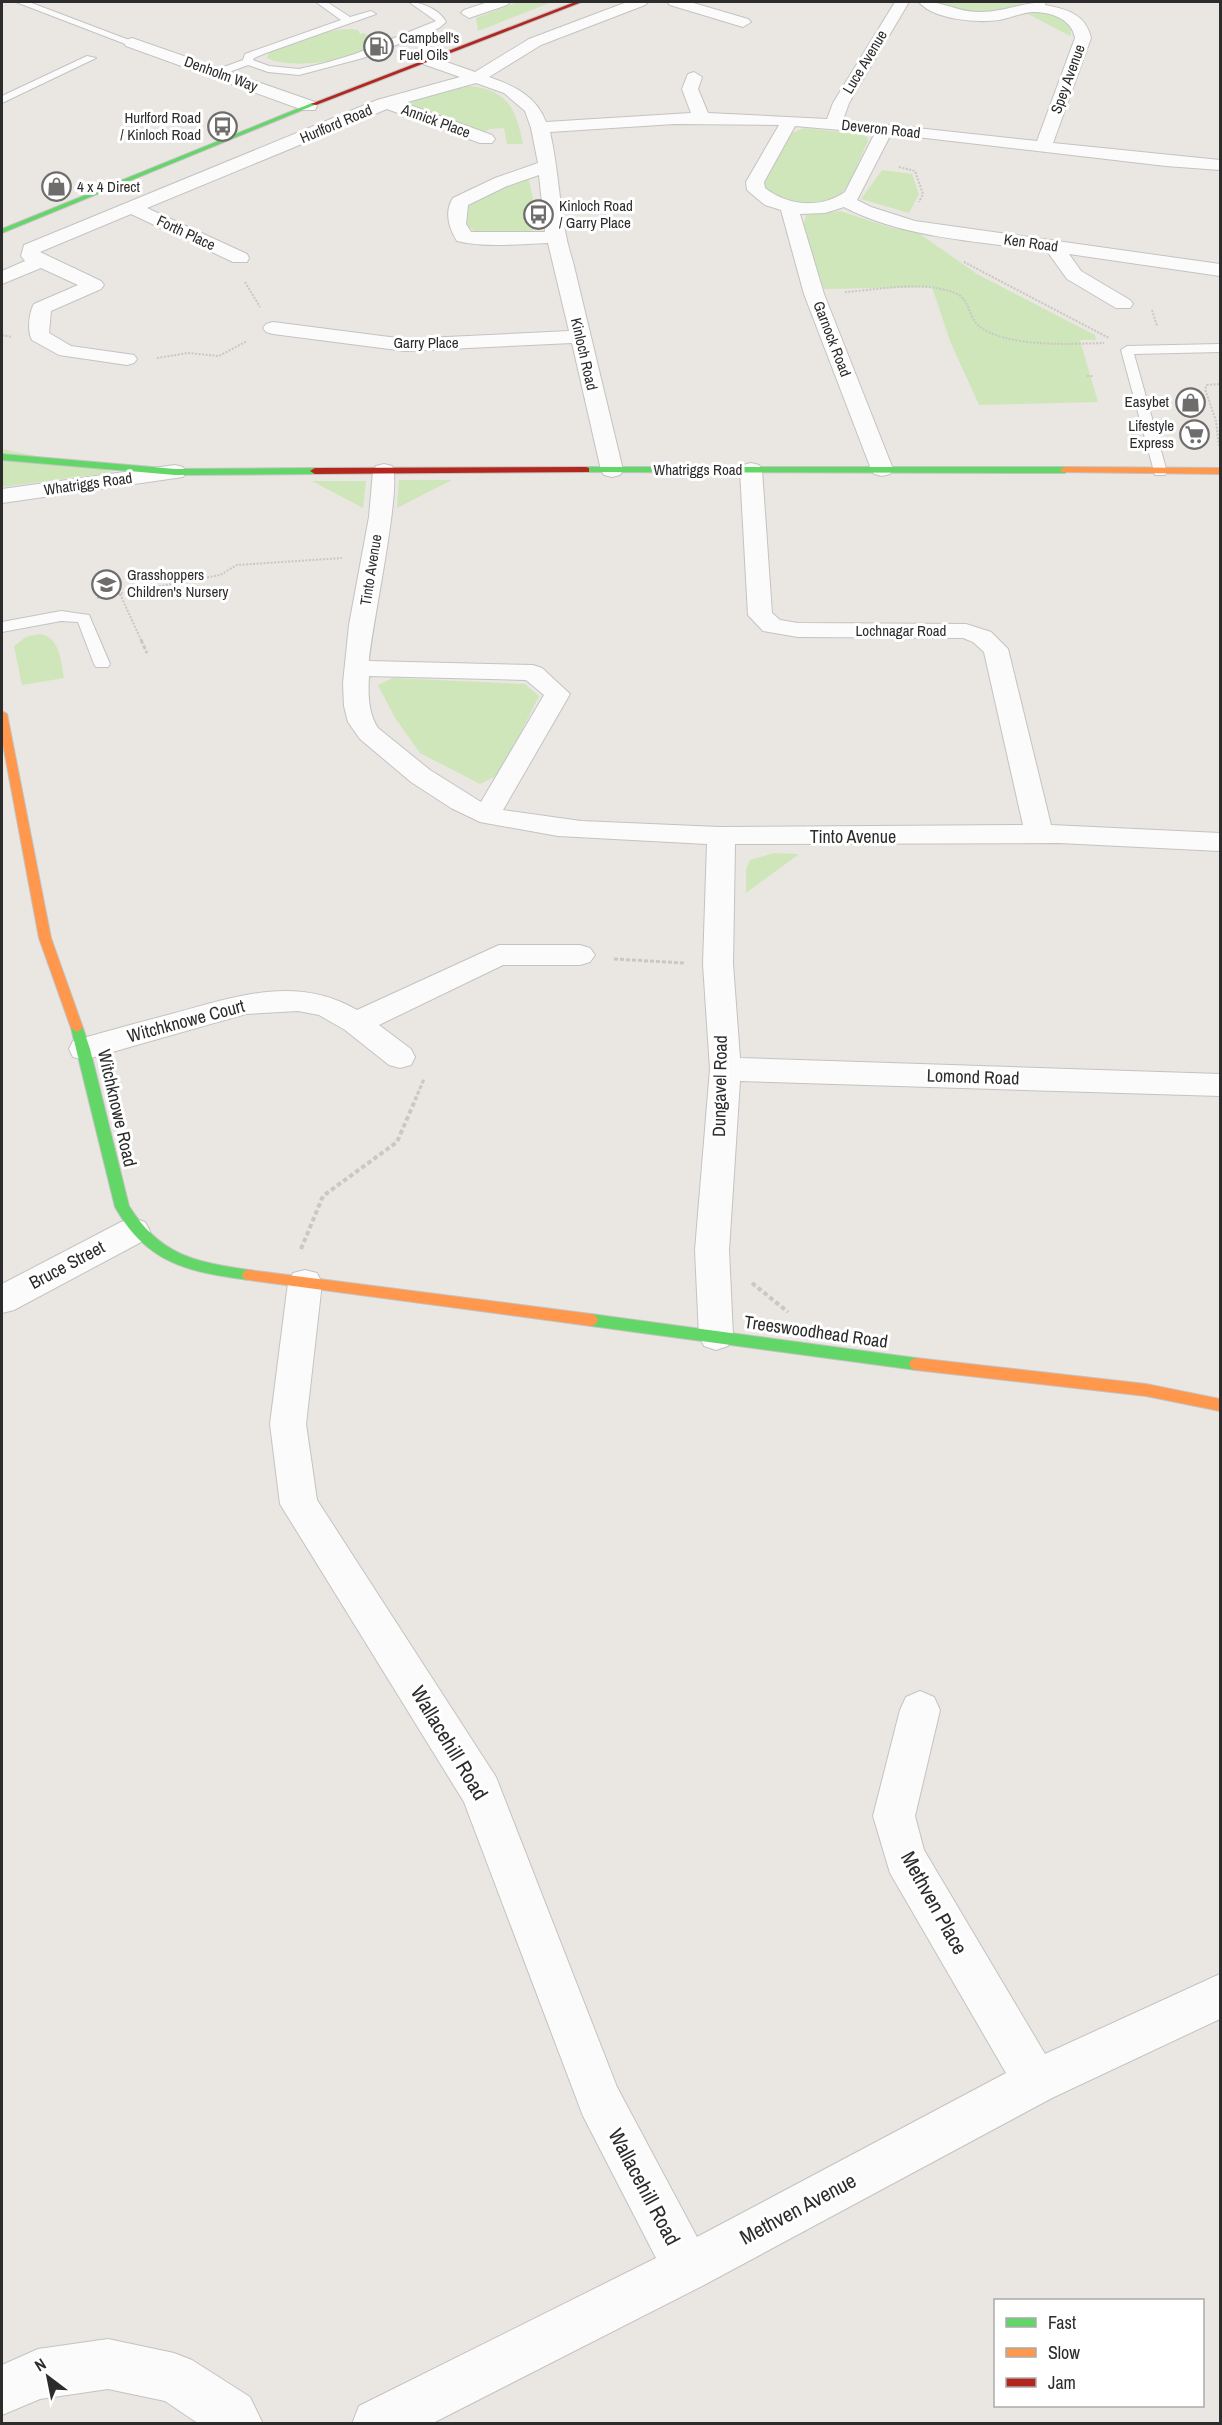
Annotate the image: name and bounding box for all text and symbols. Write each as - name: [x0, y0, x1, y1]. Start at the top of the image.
- street label: Luce Avenue: [837, 26, 892, 98]
- place label: Campbell's Fuel Oils: [399, 27, 459, 65]
- fuel station icon: Campbell's Fuel Oils: [362, 31, 394, 63]
- street label: Spey Avenue: [1045, 41, 1090, 116]
- street label: Denholm Way: [181, 51, 262, 97]
- street label: Annick Place: [398, 98, 474, 143]
- street label: Hurlford Road: [296, 99, 375, 148]
- place label: Hurlford Road / Kinloch Road: [120, 107, 201, 145]
- bus stop icon: Hurlford Road / Kinloch Road: [206, 111, 238, 143]
- street label: Deveron Road: [841, 114, 922, 143]
- shop icon: 4 x 4 Direct: [40, 171, 72, 203]
- place label: 4 x 4 Direct: [77, 176, 140, 197]
- place label: Kinloch Road / Garry Place: [559, 195, 633, 233]
- bus stop icon: Kinloch Road / Garry Place: [522, 199, 554, 231]
- street label: Forth Place: [154, 210, 219, 255]
- street label: Ken Road: [1003, 228, 1060, 257]
- street label: Garnock Road: [808, 298, 856, 380]
- street label: Kinloch Road: [566, 316, 603, 392]
- street label: Garry Place: [394, 332, 459, 353]
- shop icon: Easybet: [1174, 386, 1206, 418]
- place label: Easybet: [1125, 391, 1170, 412]
- place label: Lifestyle Express: [1128, 415, 1174, 453]
- supermarket icon: Lifestyle Express: [1179, 419, 1211, 451]
- street label: Whatriggs Road: [654, 459, 742, 480]
- street label: Whatriggs Road: [42, 467, 133, 500]
- street label: Tinto Avenue: [355, 533, 387, 607]
- place label: Grasshoppers Children's Nursery: [127, 564, 229, 602]
- school or university icon: Grasshoppers Children's Nursery: [90, 568, 122, 600]
- street label: Lochnagar Road: [856, 620, 946, 641]
- street label: Tinto Avenue: [810, 824, 896, 849]
- street label: Witchknowe Court: [124, 993, 247, 1048]
- street label: Dungavel Road: [706, 1035, 733, 1137]
- street label: Witchknowe Road: [92, 1047, 143, 1169]
- street label: Lomond Road: [926, 1062, 1020, 1091]
- street label: Bruce Street: [25, 1234, 109, 1295]
- street label: Treeswoodhead Road: [743, 1309, 889, 1354]
- street label: Wallacehill Road: [404, 1680, 495, 1805]
- street label: Methven Place: [894, 1846, 975, 1960]
- street label: Wallacehill Road: [601, 2123, 687, 2250]
- street label: Methven Avenue: [734, 2166, 861, 2251]
- legend: [994, 2299, 1204, 2407]
- text: Fast: [1048, 2310, 1076, 2335]
- text: Slow: [1048, 2340, 1080, 2365]
- north arrow: [18, 2347, 78, 2407]
- text: N: [30, 2352, 50, 2376]
- text: Jam: [1048, 2370, 1076, 2395]

